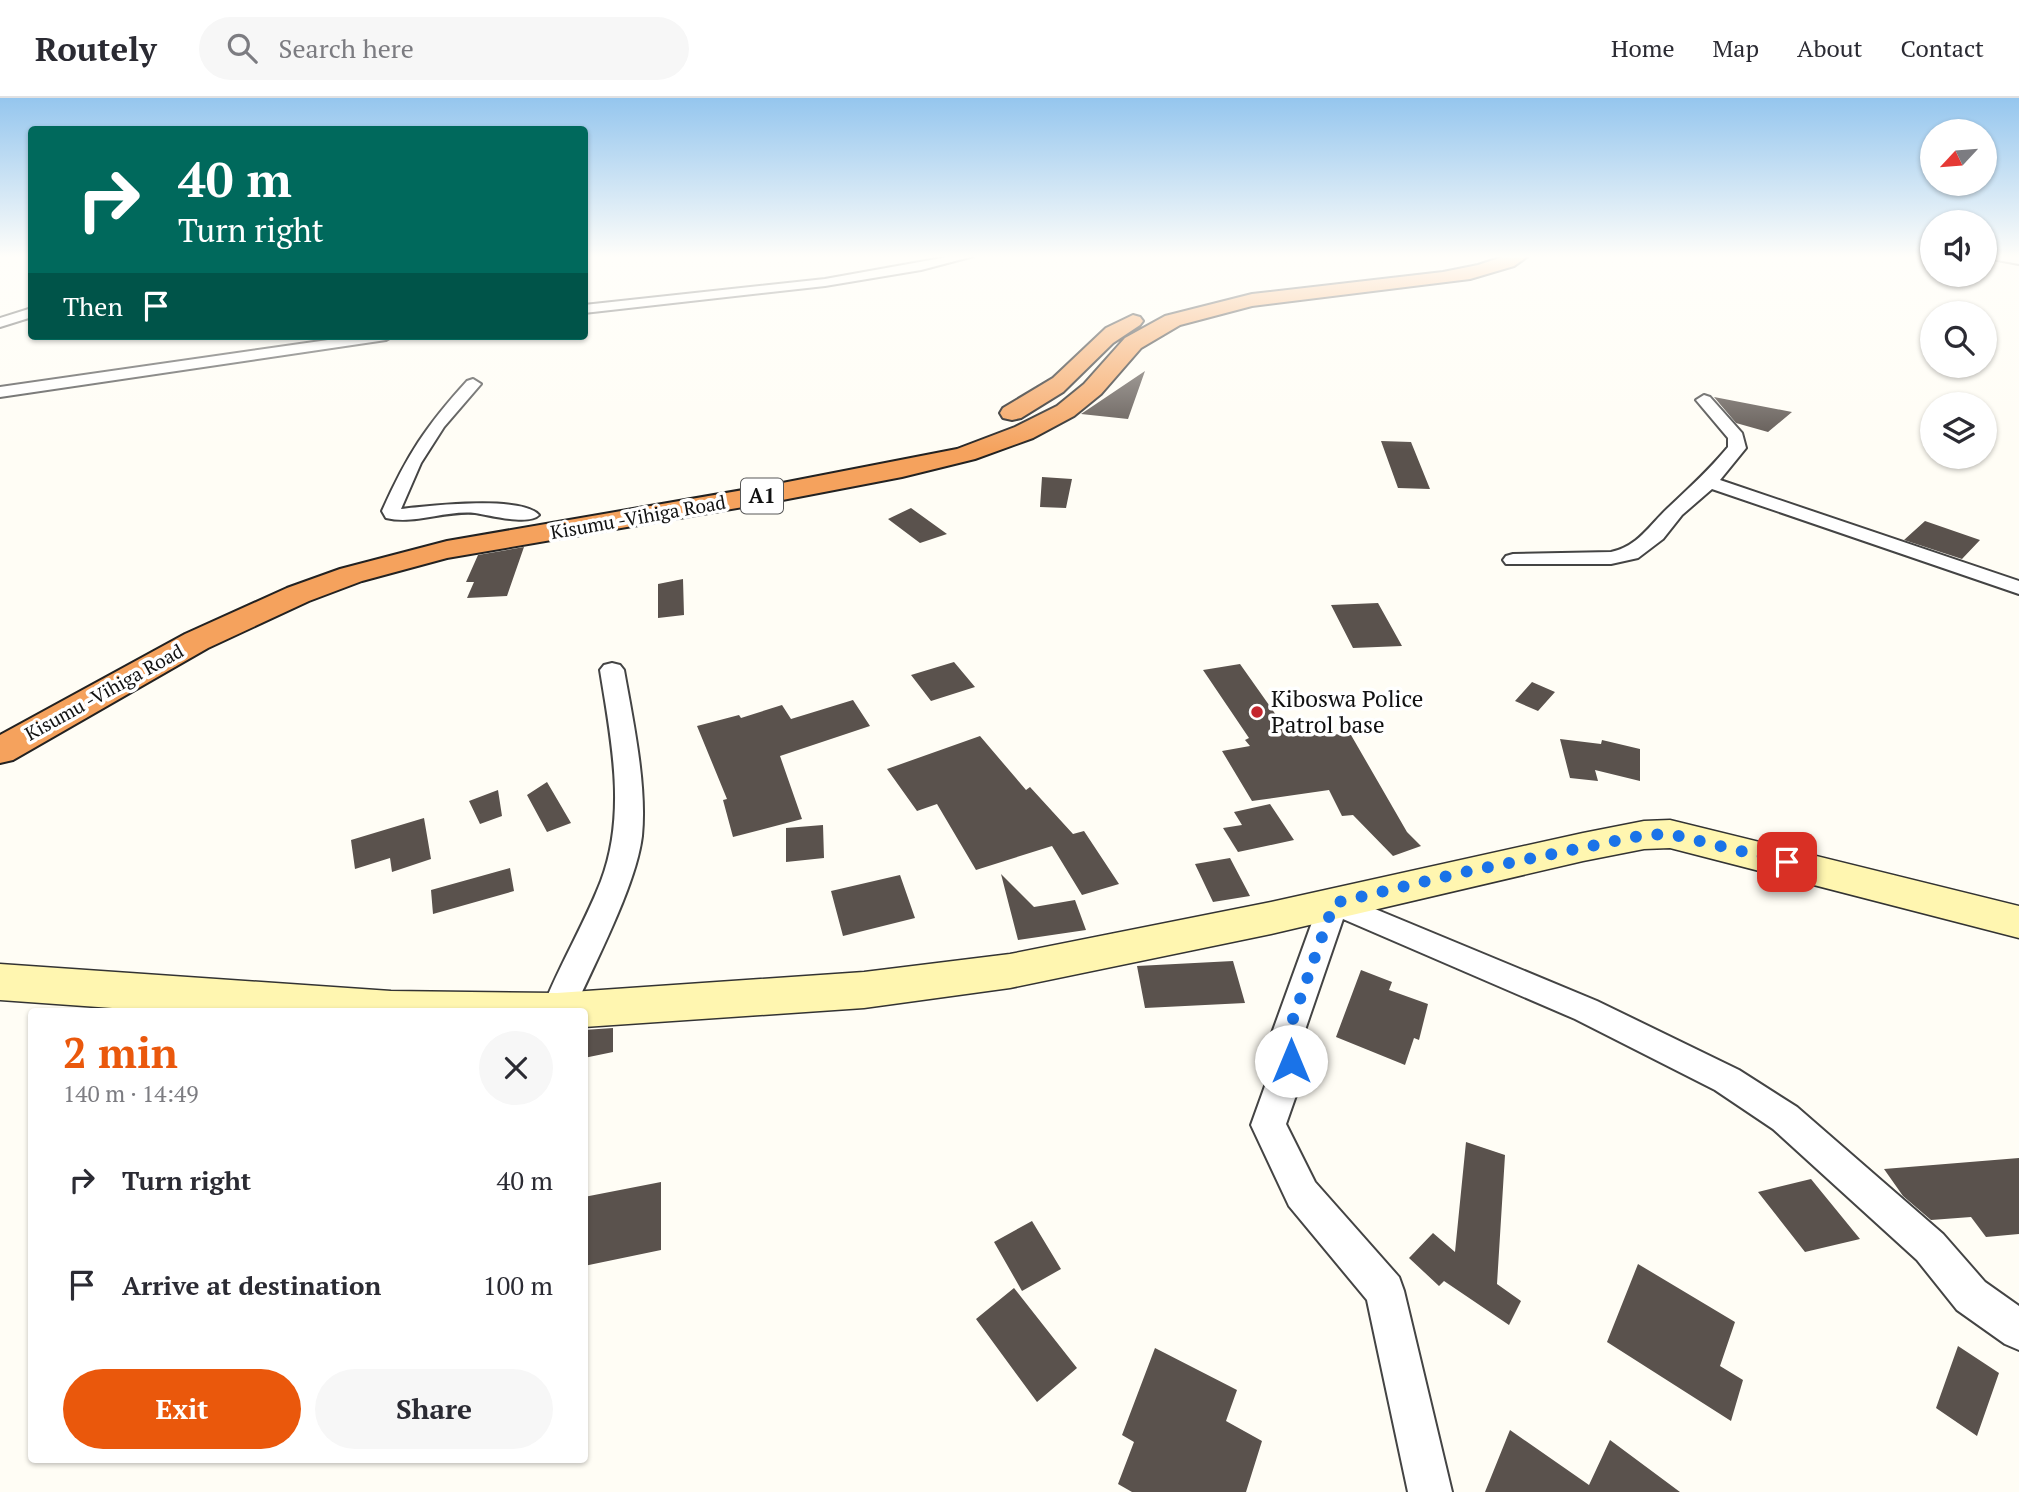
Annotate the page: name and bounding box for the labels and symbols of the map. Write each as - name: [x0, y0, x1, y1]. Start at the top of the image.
- north arrow: [1920, 119, 1997, 196]
- road number: A1: [741, 478, 783, 514]
- street label: Kisumu -Vihiga Road: [548, 489, 728, 544]
- street label: Kisumu -Vihiga Road: [20, 637, 188, 746]
- place label: Kiboswa Police Patrol base: [1271, 683, 1423, 740]
- marker: Kiboswa Police Patrol base: [1249, 704, 1265, 720]
- pin: [1757, 832, 1817, 892]
- position arrow: [1254, 1024, 1328, 1098]

